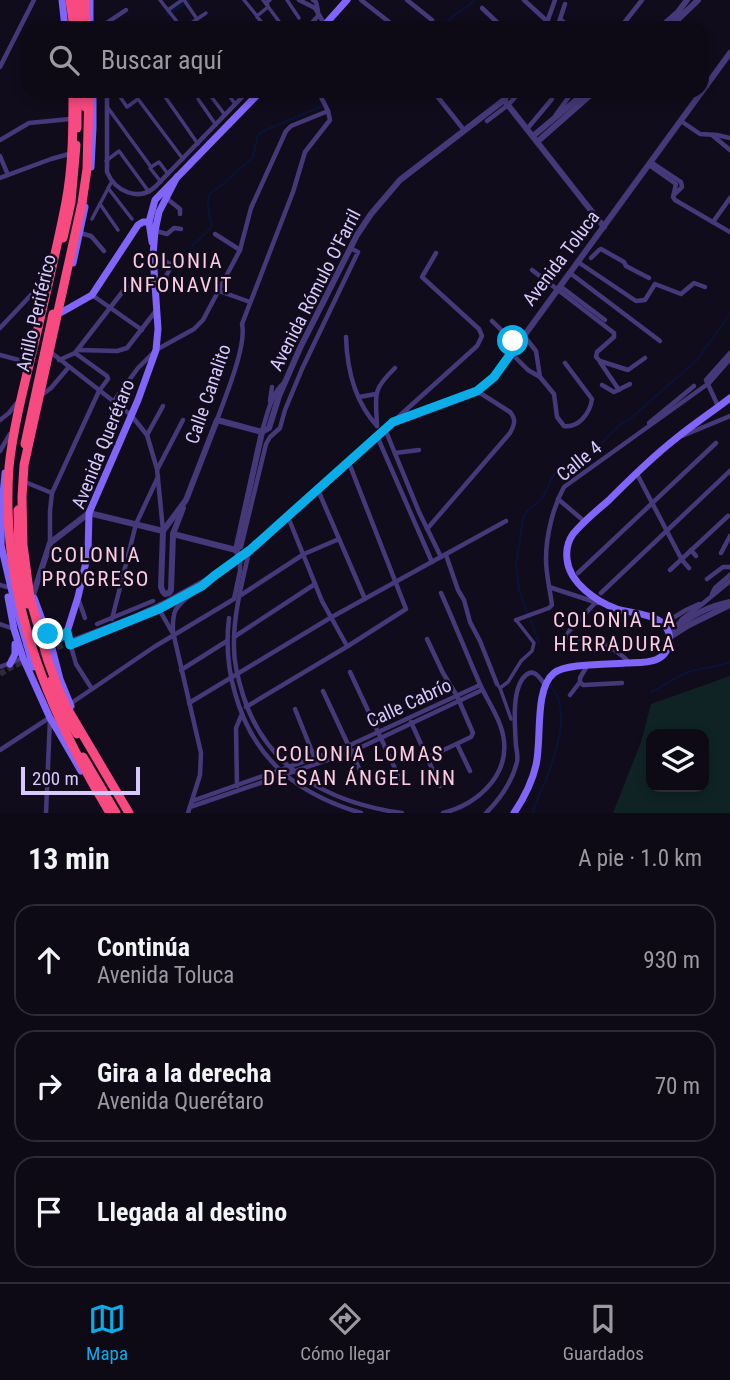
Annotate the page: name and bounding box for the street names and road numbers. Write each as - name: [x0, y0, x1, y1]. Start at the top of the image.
- street label: Avenida Rómulo O'Farril: [264, 205, 366, 375]
- street label: Avenida Toluca: [518, 206, 604, 310]
- street label: Anillo Periférico: [11, 252, 61, 374]
- street label: Calle Canalito: [180, 341, 236, 447]
- street label: Avenida Querétaro: [67, 376, 139, 512]
- street label: Calle 4: [552, 436, 606, 486]
- street label: Calle Cabrío: [363, 673, 455, 733]

